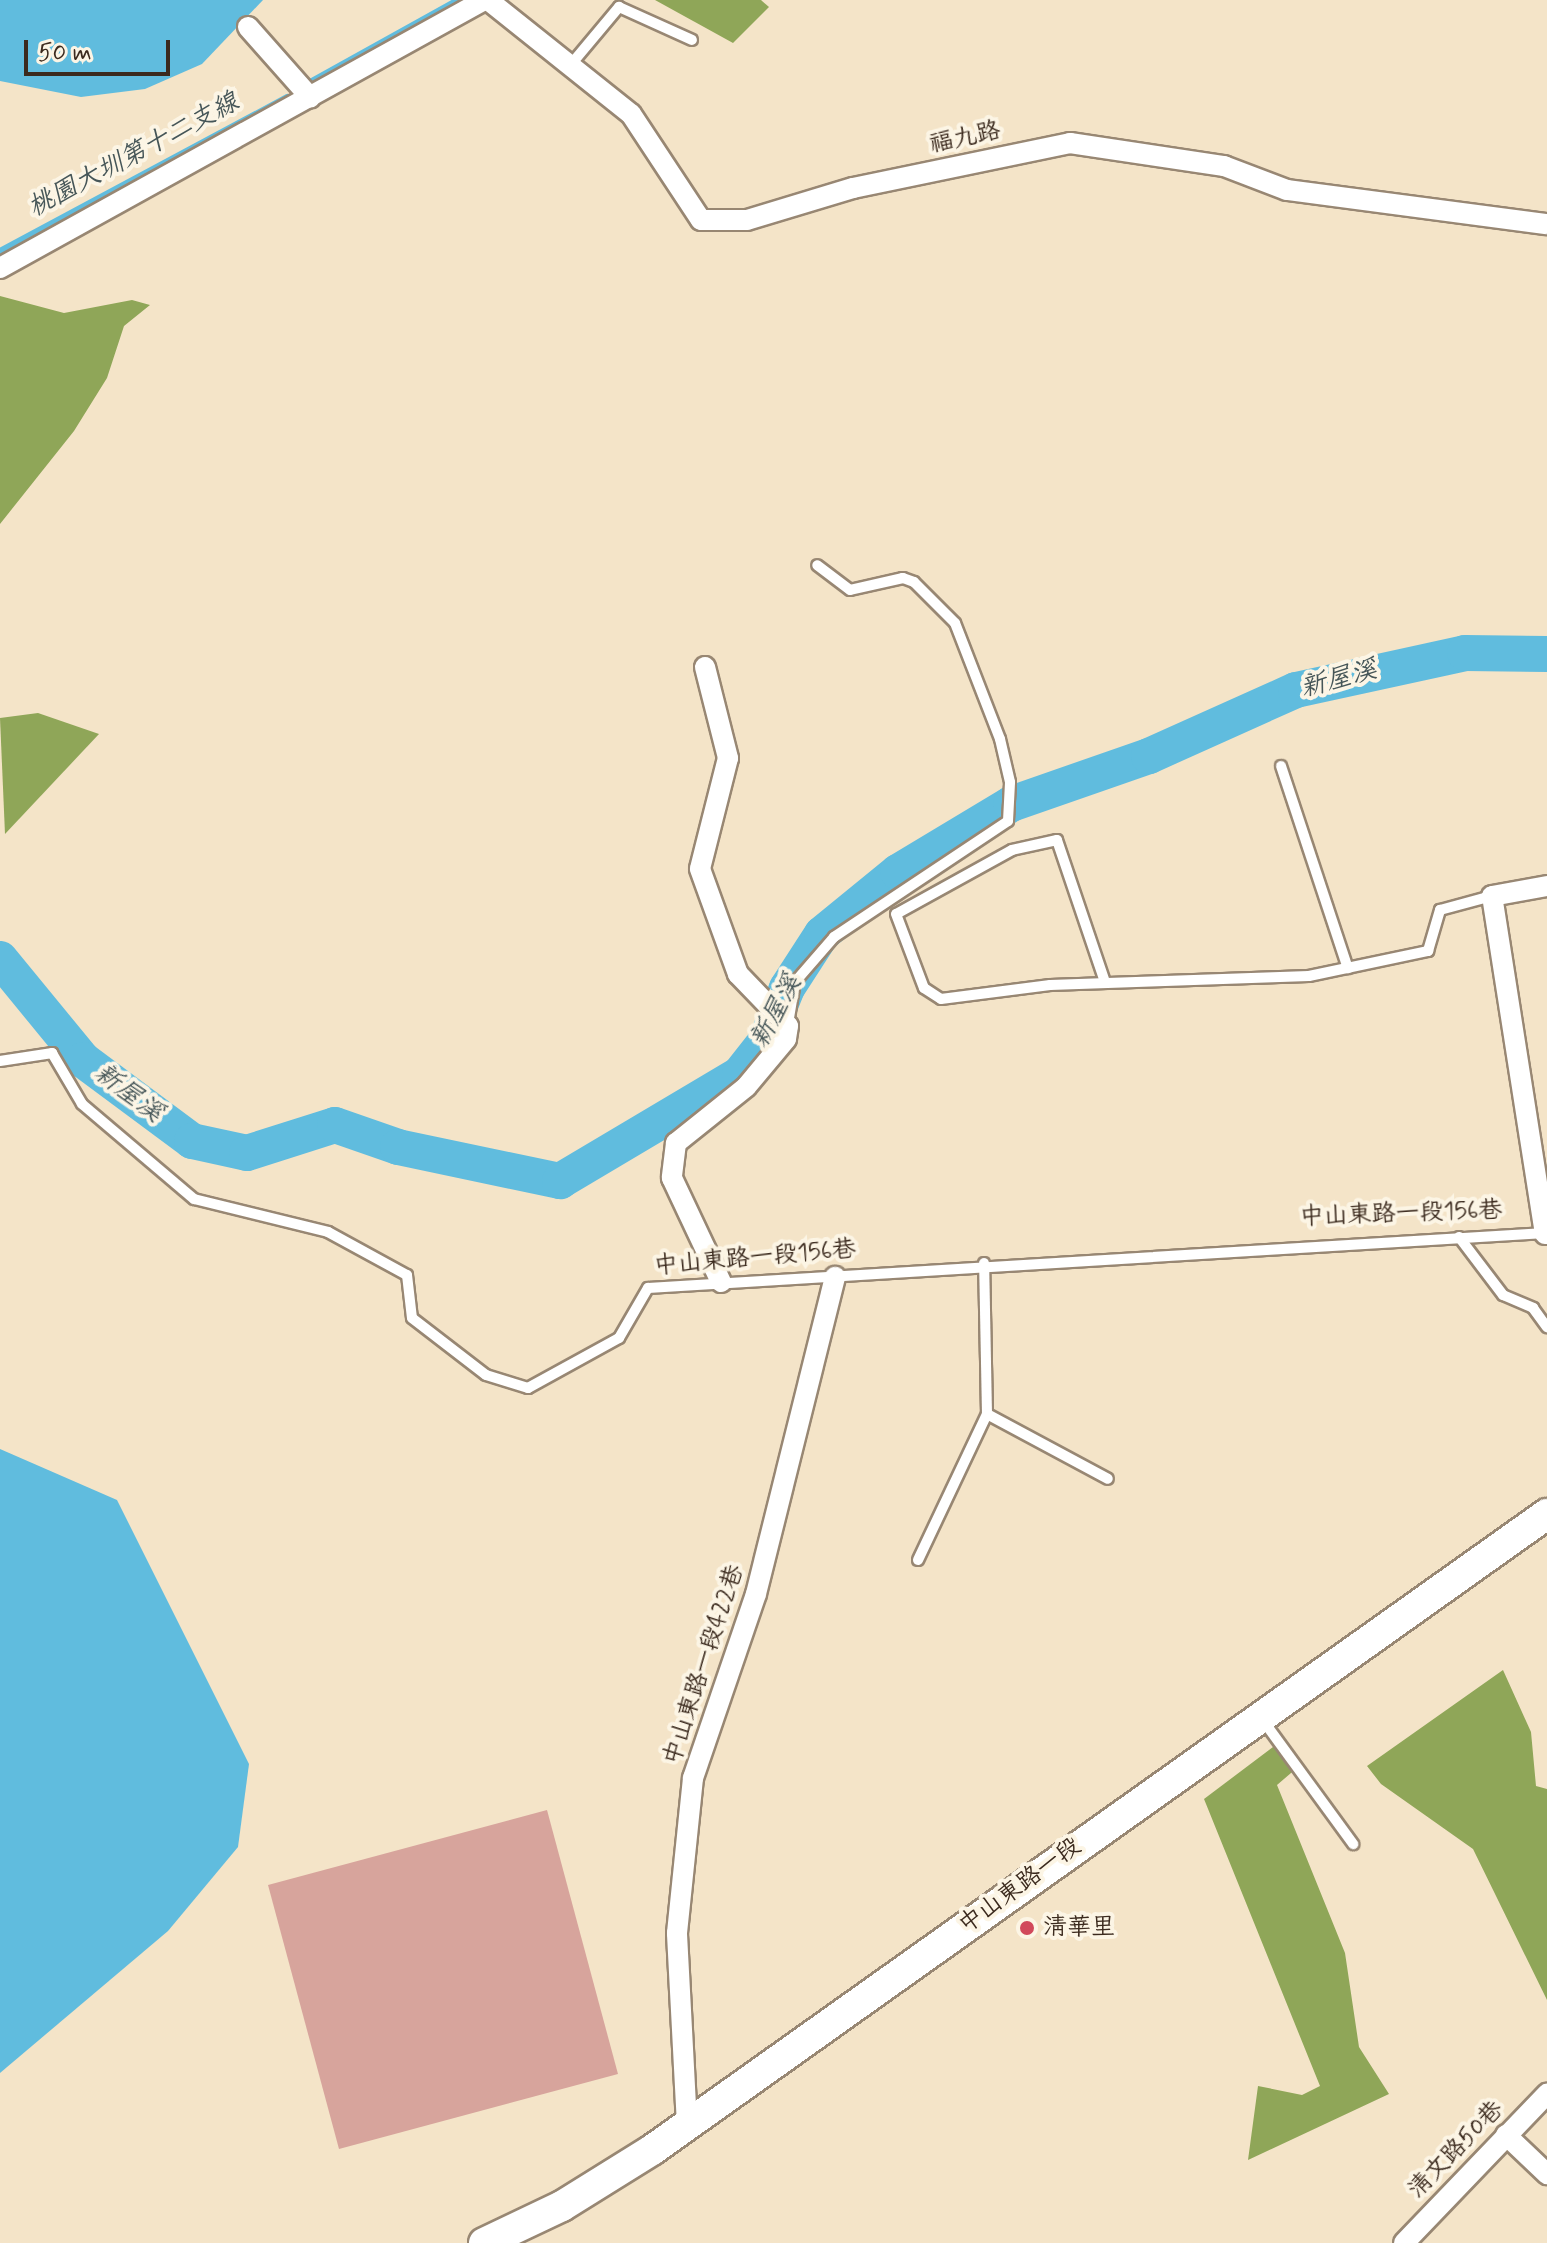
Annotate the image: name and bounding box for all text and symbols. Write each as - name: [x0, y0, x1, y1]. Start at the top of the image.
- scale bar: [28, 24, 174, 74]
- text: 50 m: [38, 38, 92, 69]
- water label: 桃園大圳第十二支線: [23, 87, 245, 225]
- street label: 福九路: [927, 116, 1003, 160]
- water label: 新屋溪: [1297, 655, 1381, 705]
- water label: 新屋溪: [745, 970, 809, 1054]
- water label: 新屋溪: [87, 1058, 169, 1130]
- street label: 中山東路一段156巷: [1299, 1196, 1503, 1232]
- street label: 中山東路一段156巷: [653, 1235, 857, 1281]
- street label: 中山東路一段422巷: [658, 1561, 750, 1769]
- street label: 中山東路一段: [953, 1832, 1087, 1940]
- place label: 清華里: [1043, 1914, 1115, 1942]
- marker: 清華里: [1018, 1919, 1036, 1937]
- street label: 清文路50巷: [1403, 2095, 1509, 2205]

